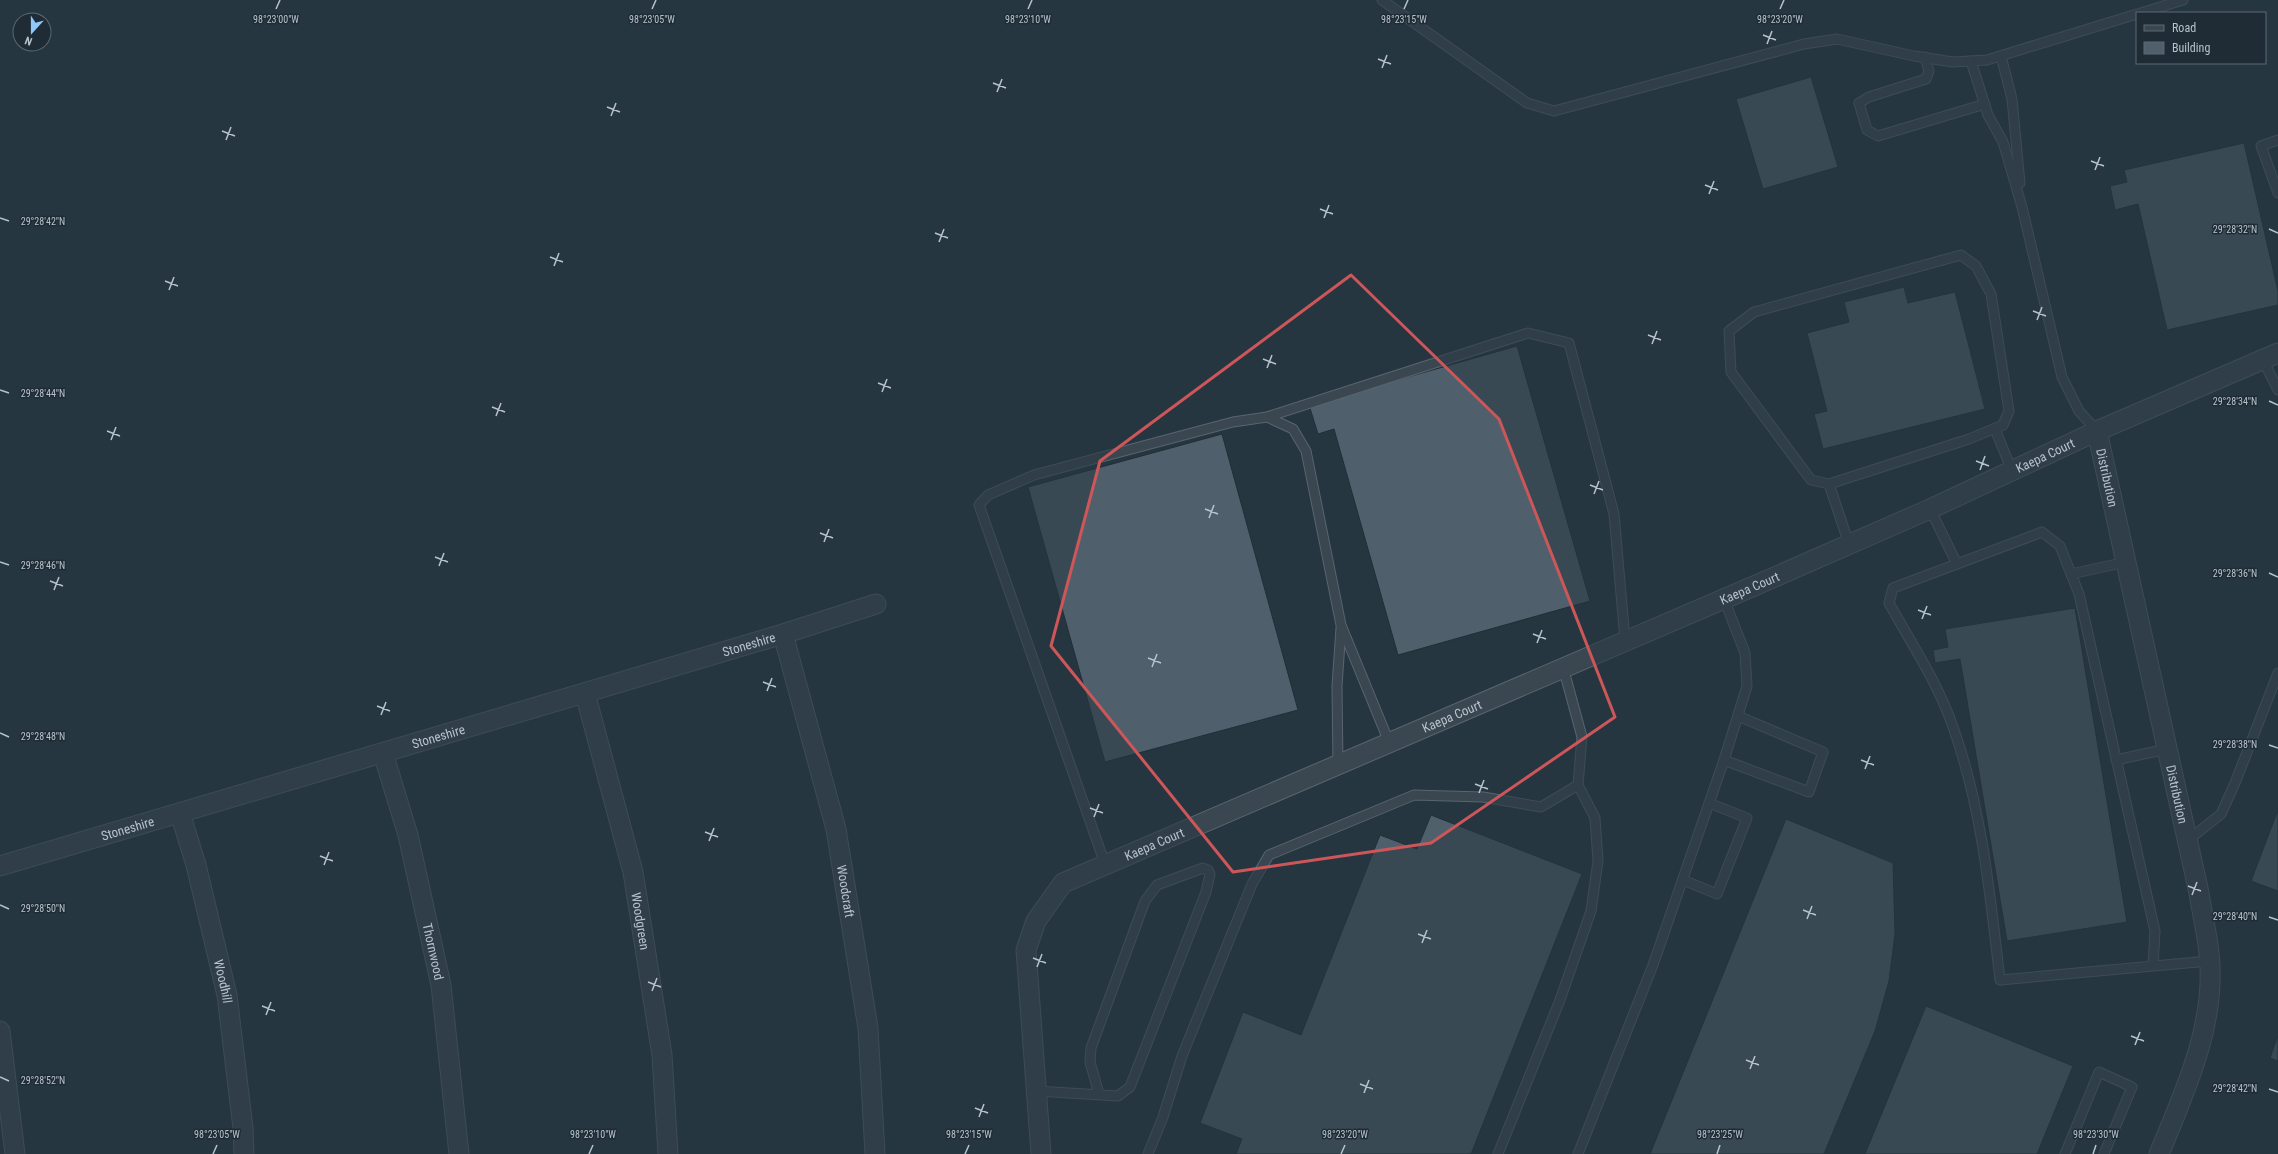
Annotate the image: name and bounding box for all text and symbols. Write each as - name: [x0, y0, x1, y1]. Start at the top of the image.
- north arrow: [12, 12, 52, 52]
- legend: [2136, 12, 2266, 64]
- text: 98°23'00"W: [253, 14, 299, 25]
- text: 98°23'05"W: [629, 14, 675, 25]
- text: 98°23'10"W: [1005, 14, 1051, 25]
- text: 98°23'15"W: [1381, 14, 1427, 25]
- text: 98°23'20"W: [1757, 14, 1803, 25]
- text: Road: [2172, 21, 2196, 35]
- text: N: [23, 34, 34, 48]
- text: Building: [2172, 41, 2210, 55]
- text: 29°28'42"N: [21, 216, 65, 227]
- text: 29°28'32"N: [2213, 224, 2257, 235]
- text: 29°28'44"N: [21, 388, 65, 399]
- text: 29°28'34"N: [2213, 396, 2257, 407]
- street label: Kaepa Court: [2013, 435, 2077, 476]
- street label: Distribution: [2093, 447, 2121, 509]
- text: 29°28'46"N: [21, 560, 65, 571]
- text: 29°28'36"N: [2213, 568, 2257, 579]
- street label: Kaepa Court: [1718, 569, 1782, 608]
- street label: Stoneshire: [721, 630, 777, 660]
- street label: Kaepa Court: [1420, 697, 1484, 736]
- street label: Stoneshire: [410, 722, 467, 752]
- text: 29°28'48"N: [21, 731, 65, 742]
- text: 29°28'38"N: [2213, 739, 2257, 750]
- street label: Distribution: [2163, 764, 2190, 825]
- street label: Stoneshire: [99, 814, 156, 844]
- street label: Kaepa Court: [1122, 825, 1187, 864]
- street label: Woodcraft: [834, 864, 857, 919]
- street label: Woodgreen: [628, 891, 652, 951]
- text: 29°28'50"N: [21, 903, 65, 914]
- text: 29°28'40"N: [2213, 911, 2257, 922]
- street label: Thornwood: [420, 922, 447, 981]
- street label: Woodhill: [211, 958, 235, 1004]
- text: 29°28'52"N: [21, 1075, 65, 1086]
- text: 29°28'42"N: [2213, 1083, 2257, 1094]
- text: 98°23'05"W: [194, 1129, 240, 1140]
- text: 98°23'10"W: [570, 1129, 616, 1140]
- text: 98°23'15"W: [946, 1129, 992, 1140]
- text: 98°23'20"W: [1322, 1129, 1368, 1140]
- text: 98°23'25"W: [1697, 1129, 1743, 1140]
- text: 98°23'30"W: [2073, 1129, 2119, 1140]

